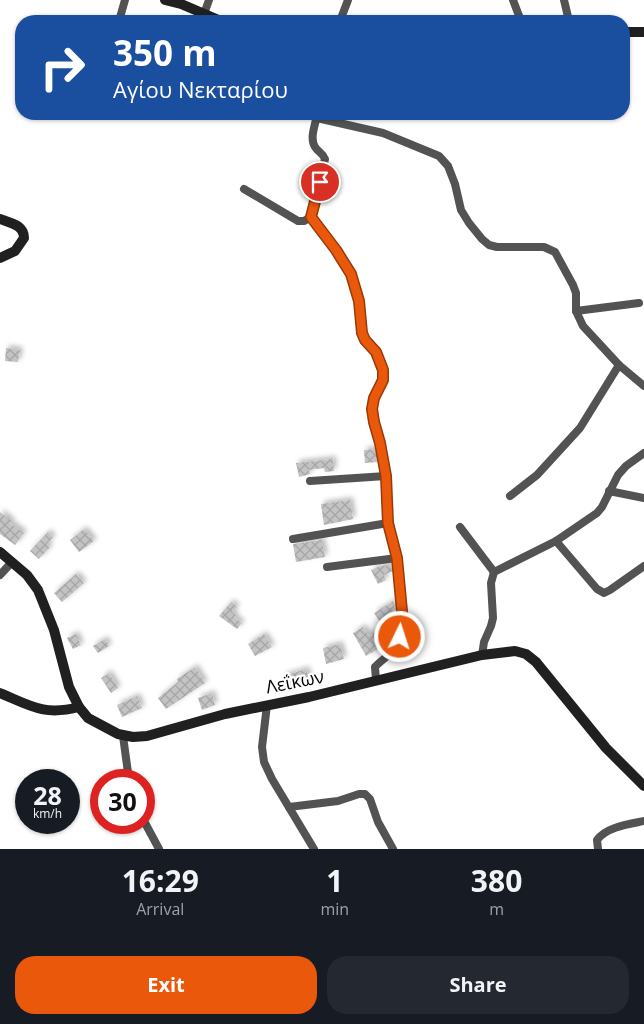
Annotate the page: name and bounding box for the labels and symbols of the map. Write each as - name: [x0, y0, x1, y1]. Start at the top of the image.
- pin: [299, 161, 341, 203]
- position arrow: [373, 610, 425, 662]
- street label: Λεΐκων: [264, 664, 326, 698]
- speed limit sign: 30: [90, 769, 155, 834]

